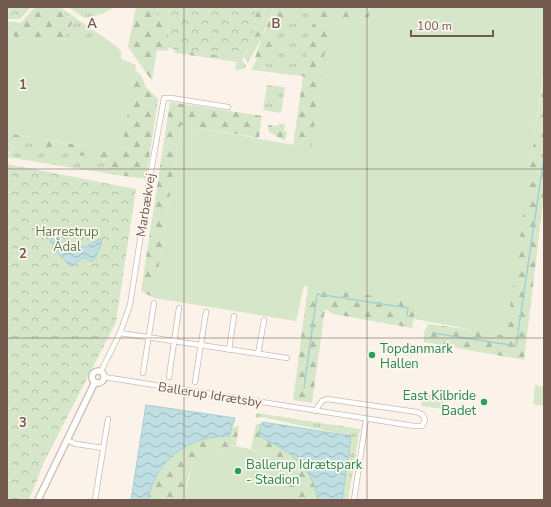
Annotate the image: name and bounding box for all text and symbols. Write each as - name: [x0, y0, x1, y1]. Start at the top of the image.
- scale bar: [411, 12, 493, 38]
- text: A: [87, 15, 97, 33]
- text: B: [272, 15, 281, 33]
- text: 100 m: [417, 18, 452, 34]
- text: 1: [19, 76, 27, 94]
- street label: Marbækvej: [132, 172, 160, 238]
- park label: Harrestrup Ådal: [35, 223, 99, 256]
- text: 2: [19, 245, 27, 263]
- place label: Topdanmark Hallen: [380, 340, 453, 373]
- marker: Topdanmark Hallen: [367, 350, 377, 360]
- street label: Ballerup Idrætsby: [157, 378, 263, 412]
- place label: East Kilbride Badet: [403, 387, 476, 420]
- marker: East Kilbride Badet: [479, 397, 489, 407]
- text: 3: [19, 414, 27, 432]
- place label: Ballerup Idrætspark - Stadion: [246, 456, 363, 489]
- marker: Ballerup Idrætspark - Stadion: [233, 466, 243, 476]

